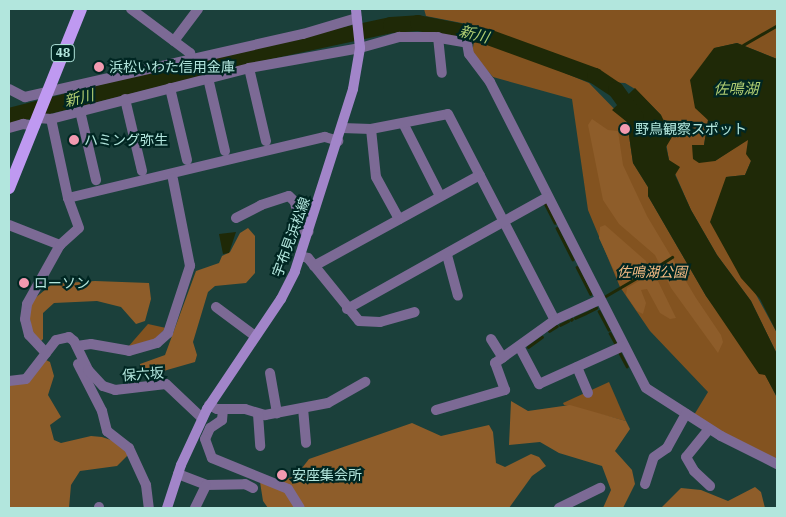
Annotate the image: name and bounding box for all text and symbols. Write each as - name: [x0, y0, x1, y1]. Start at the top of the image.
- water label: 新川: [457, 22, 491, 46]
- road number: 48: [50, 44, 76, 62]
- place label: 浜松いわた信用金庫: [109, 59, 235, 75]
- marker: 浜松いわた信用金庫: [93, 61, 105, 73]
- water label: 佐鳴湖: [714, 80, 758, 98]
- water label: 新川: [62, 86, 96, 110]
- place label: 野鳥観察スポット: [635, 121, 747, 137]
- marker: 野鳥観察スポット: [619, 123, 631, 135]
- place label: ハミング弥生: [84, 132, 168, 148]
- marker: ハミング弥生: [68, 134, 80, 146]
- street label: 宇布見浜松線: [269, 195, 313, 279]
- park label: 佐鳴湖公園: [617, 264, 687, 280]
- place label: ローソン: [34, 275, 90, 291]
- marker: ローソン: [18, 277, 30, 289]
- street label: 保六坂: [121, 364, 165, 384]
- place label: 安座集会所: [292, 467, 362, 483]
- marker: 安座集会所: [276, 469, 288, 481]

